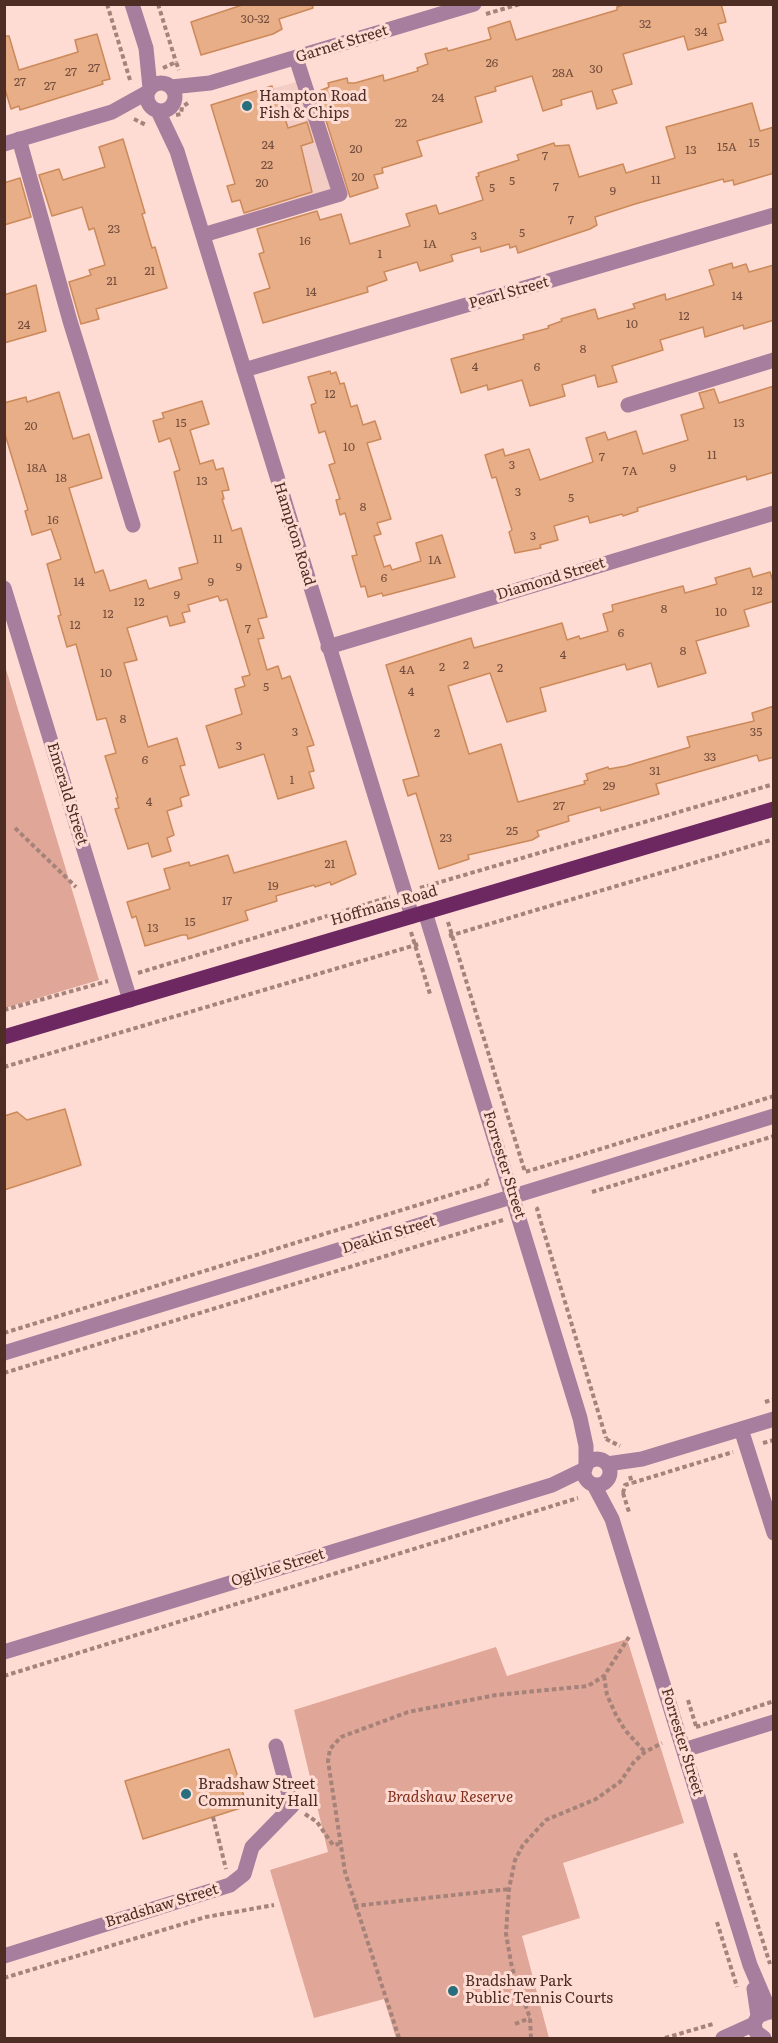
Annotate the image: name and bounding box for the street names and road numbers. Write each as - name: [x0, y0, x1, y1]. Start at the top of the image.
- street label: Garnet Street: [294, 21, 390, 67]
- street label: Pearl Street: [467, 273, 551, 313]
- street label: Hampton Road: [270, 480, 318, 588]
- street label: Diamond Street: [495, 554, 607, 604]
- street label: Emerald Street: [43, 740, 91, 848]
- street label: Hoffmans Road: [328, 882, 440, 930]
- street label: Forrester Street: [479, 1109, 529, 1221]
- street label: Deakin Street: [340, 1212, 438, 1258]
- street label: Ogilvie Street: [229, 1545, 327, 1591]
- street label: Forrester Street: [657, 1686, 707, 1798]
- street label: Bradshaw Street: [103, 1880, 221, 1932]

